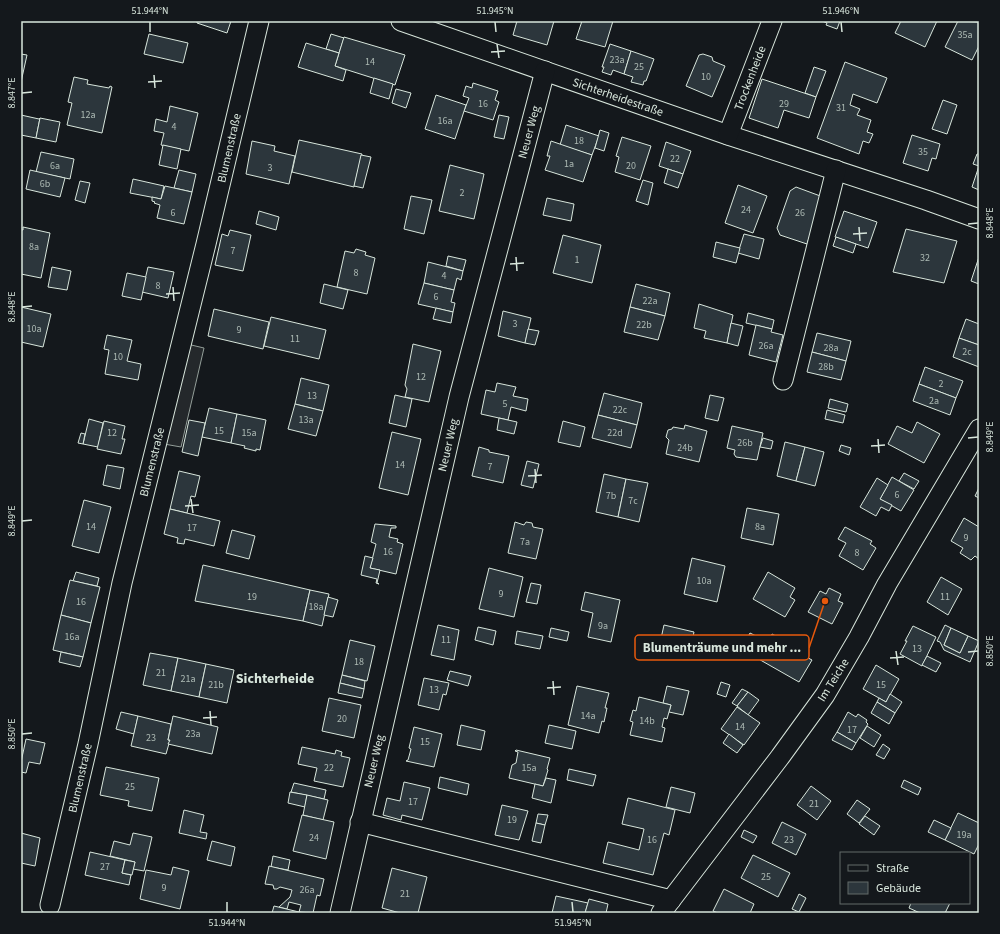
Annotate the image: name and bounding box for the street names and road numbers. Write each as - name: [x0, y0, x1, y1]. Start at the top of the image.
- street label: Trockenheide: [730, 43, 771, 113]
- street label: Sichterheidestraße: [570, 74, 666, 121]
- street label: Neuer Weg: [514, 104, 545, 160]
- street label: Blumenstraße: [213, 112, 246, 184]
- street label: Neuer Weg: [434, 417, 463, 473]
- street label: Blumenstraße: [136, 426, 169, 499]
- street label: Im Teiche: [813, 655, 853, 705]
- street label: Neuer Weg: [360, 733, 389, 789]
- street label: Blumenstraße: [64, 742, 97, 814]

